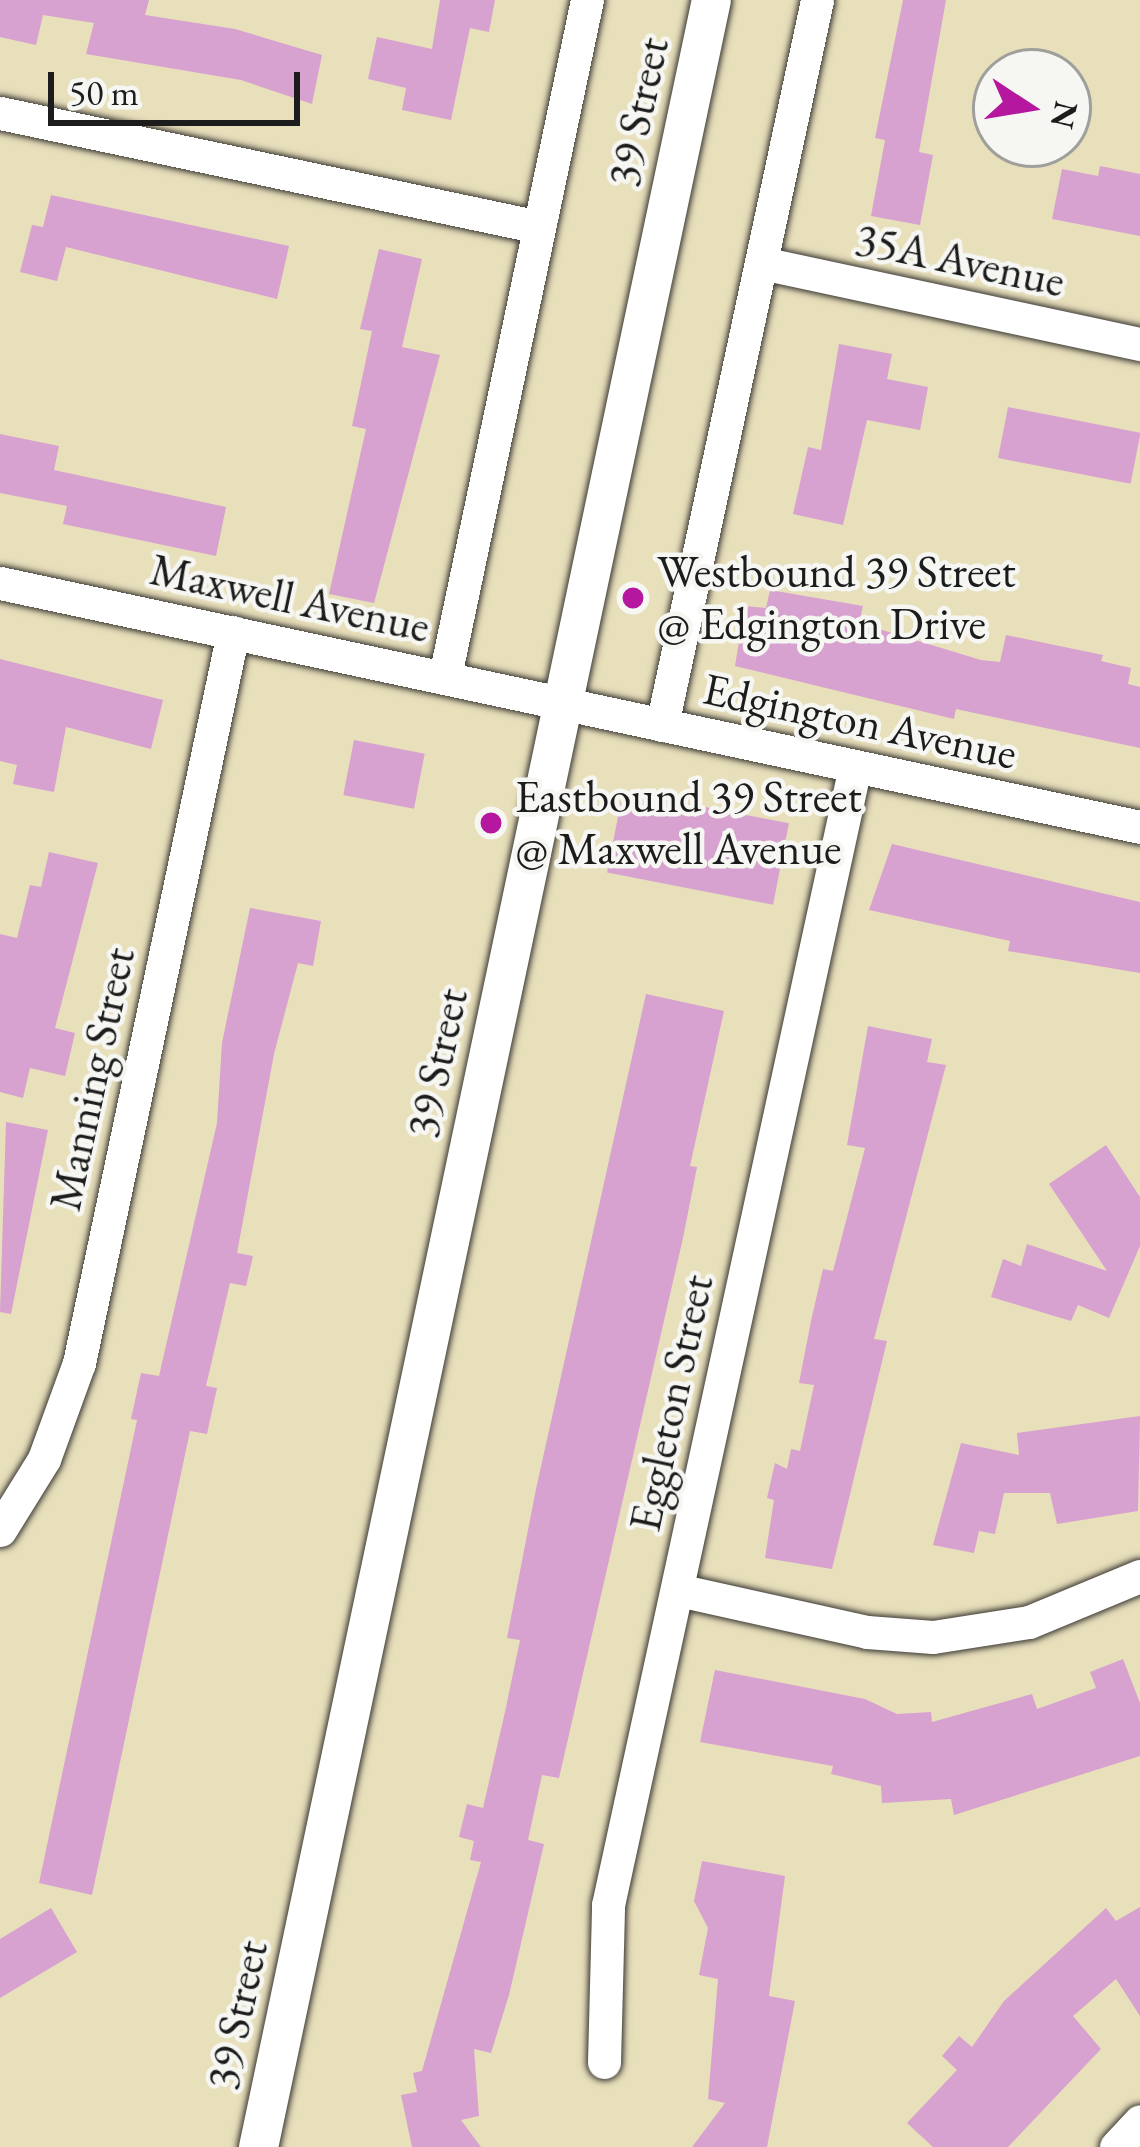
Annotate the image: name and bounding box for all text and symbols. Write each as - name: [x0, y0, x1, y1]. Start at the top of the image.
- street label: 39 Street: [596, 33, 680, 191]
- scale bar: [54, 48, 306, 122]
- north arrow: [972, 48, 1092, 168]
- text: 50 m: [69, 69, 139, 116]
- text: N: [1041, 97, 1089, 132]
- street label: 35A Avenue: [850, 212, 1070, 308]
- street label: Maxwell Avenue: [146, 542, 434, 654]
- place label: Westbound 39 Street @ Edgington Drive: [657, 545, 1016, 651]
- marker: Westbound 39 Street @ Edgington Drive: [620, 585, 646, 611]
- street label: Edgington Avenue: [698, 661, 1022, 781]
- place label: Eastbound 39 Street @ Maxwell Avenue: [515, 770, 862, 876]
- marker: Eastbound 39 Street @ Maxwell Avenue: [478, 810, 504, 836]
- street label: Manning Street: [38, 943, 146, 1215]
- street label: 39 Street: [395, 984, 479, 1142]
- street label: Eggleton Street: [617, 1270, 725, 1536]
- street label: 39 Street: [195, 1936, 279, 2094]

